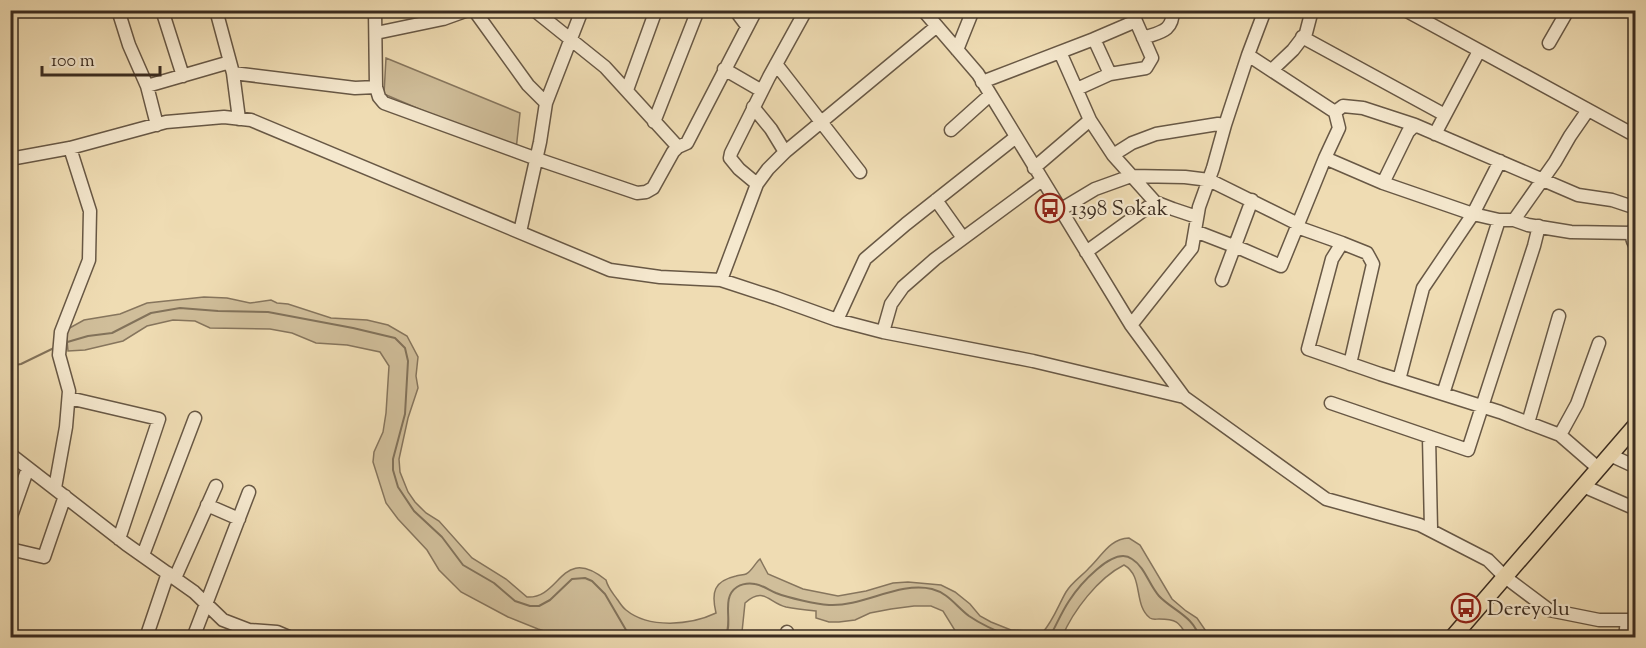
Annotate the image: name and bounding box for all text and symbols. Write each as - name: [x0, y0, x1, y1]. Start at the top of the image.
- scale bar: [42, 39, 160, 77]
- text: 100 m: [51, 49, 95, 75]
- bus stop icon: 1398 Sokak: [1034, 192, 1066, 224]
- place label: 1398 Sokak: [1071, 195, 1169, 225]
- bus stop icon: Dereyolu: [1450, 592, 1482, 624]
- place label: Dereyolu: [1487, 595, 1570, 625]

